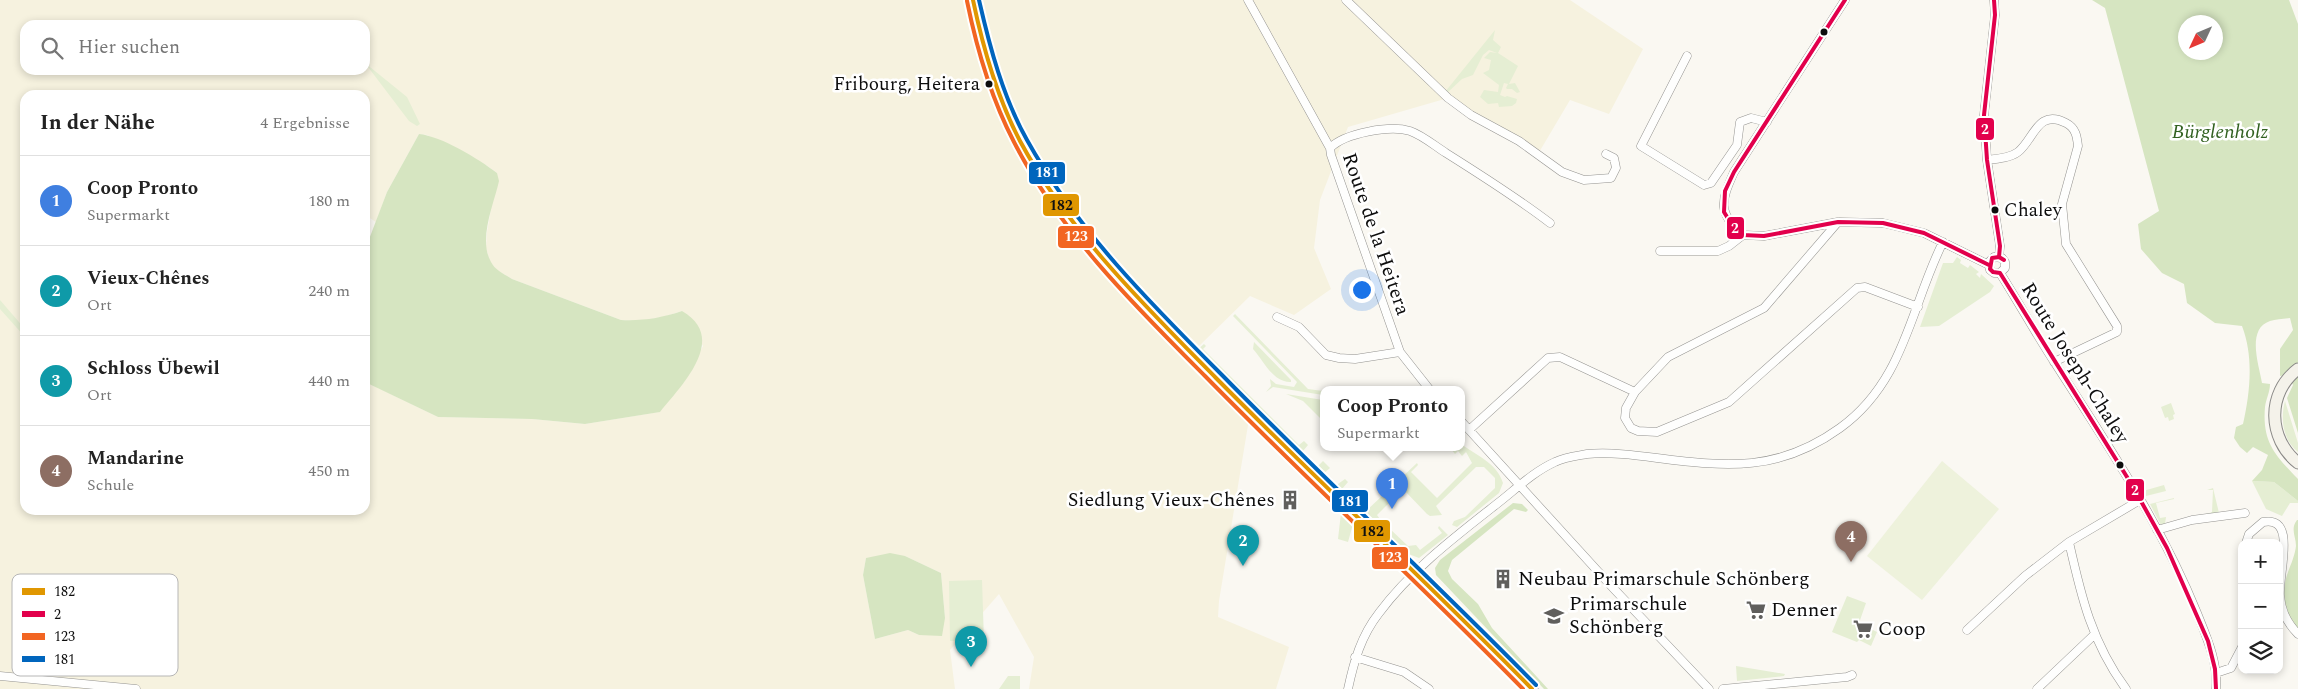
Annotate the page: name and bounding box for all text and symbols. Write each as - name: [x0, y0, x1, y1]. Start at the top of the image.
- north arrow: [2178, 15, 2223, 60]
- search box: [20, 20, 370, 75]
- unlabelled marker: [1819, 27, 1829, 37]
- text: Hier suchen: [78, 33, 180, 62]
- icon: search: [38, 34, 66, 62]
- place label: Fribourg, Heitera: [833, 70, 981, 99]
- marker: Fribourg, Heitera: [984, 79, 994, 89]
- text: In der Nähe: [40, 107, 155, 139]
- text: 4 Ergebnisse: [260, 111, 350, 135]
- line badge: 2: [1975, 117, 1995, 141]
- park label: Bürglenholz: [2172, 117, 2268, 147]
- text: 2: [1981, 119, 1989, 140]
- street label: Route de la Heitera: [1334, 149, 1418, 320]
- line badge: 181: [1028, 161, 1066, 185]
- text: 181: [1035, 162, 1059, 183]
- text: Coop Pronto: [87, 174, 198, 203]
- text: 1: [52, 189, 60, 213]
- text: 180 m: [308, 189, 350, 213]
- line badge: 182: [1042, 193, 1080, 217]
- text: 182: [1049, 195, 1073, 216]
- place label: Chaley: [2004, 196, 2063, 225]
- text: Supermarkt: [87, 203, 170, 227]
- marker: Chaley: [1990, 205, 2000, 215]
- line badge: 2: [1726, 216, 1745, 240]
- text: 2: [1731, 218, 1739, 239]
- line badge: 123: [1057, 225, 1095, 249]
- text: 123: [1064, 226, 1088, 247]
- text: Vieux-Chênes: [87, 264, 210, 293]
- your location: [1349, 277, 1375, 303]
- street label: Route Joseph-Chaley: [2013, 277, 2137, 451]
- text: 2: [52, 279, 60, 303]
- text: 240 m: [308, 279, 350, 303]
- text: Ort: [87, 293, 112, 317]
- text: Schloss Übewil: [87, 354, 220, 383]
- text: 3: [52, 369, 60, 393]
- text: 440 m: [308, 369, 350, 393]
- text: Ort: [87, 383, 112, 407]
- popup: [1320, 386, 1465, 451]
- text: Coop Pronto: [1337, 392, 1448, 421]
- text: Supermarkt: [1337, 421, 1420, 445]
- text: Mandarine: [87, 444, 184, 473]
- text: 4: [52, 459, 60, 483]
- text: 450 m: [308, 459, 350, 483]
- unlabelled marker: [2115, 460, 2125, 470]
- pin: 1: [1376, 468, 1408, 509]
- text: Schule: [87, 473, 134, 497]
- line badge: 2: [2125, 478, 2145, 502]
- text: 2: [2131, 480, 2139, 501]
- place label: Siedlung Vieux-Chênes: [1068, 485, 1275, 515]
- building icon: Siedlung Vieux-Chênes: [1279, 489, 1301, 511]
- line badge: 181: [1331, 489, 1369, 513]
- text: 181: [1338, 491, 1362, 512]
- line badge: 182: [1353, 519, 1391, 543]
- text: 182: [1360, 521, 1384, 542]
- pin: 4: [1835, 521, 1867, 562]
- pin: 2: [1227, 525, 1259, 566]
- map controls: [2238, 539, 2283, 674]
- button: +: [2238, 539, 2283, 584]
- line badge: 123: [1371, 546, 1409, 570]
- text: 123: [1378, 547, 1402, 568]
- place label: Neubau Primarschule Schönberg: [1518, 564, 1810, 594]
- building icon: Neubau Primarschule Schönberg: [1492, 568, 1514, 590]
- legend: [12, 574, 178, 676]
- text: 182: [54, 581, 75, 602]
- button: −: [2238, 584, 2283, 629]
- place label: Primarschule Schönberg: [1569, 589, 1687, 642]
- place label: Denner: [1771, 595, 1837, 625]
- supermarket icon: Denner: [1745, 599, 1767, 621]
- text: 2: [54, 604, 61, 625]
- school or university icon: Primarschule Schönberg: [1543, 605, 1565, 627]
- place label: Coop: [1878, 614, 1926, 644]
- supermarket icon: Coop: [1852, 618, 1874, 640]
- text: 123: [54, 626, 75, 647]
- pin: 3: [955, 626, 987, 667]
- button: layers: [2238, 629, 2283, 674]
- text: 181: [54, 649, 75, 670]

